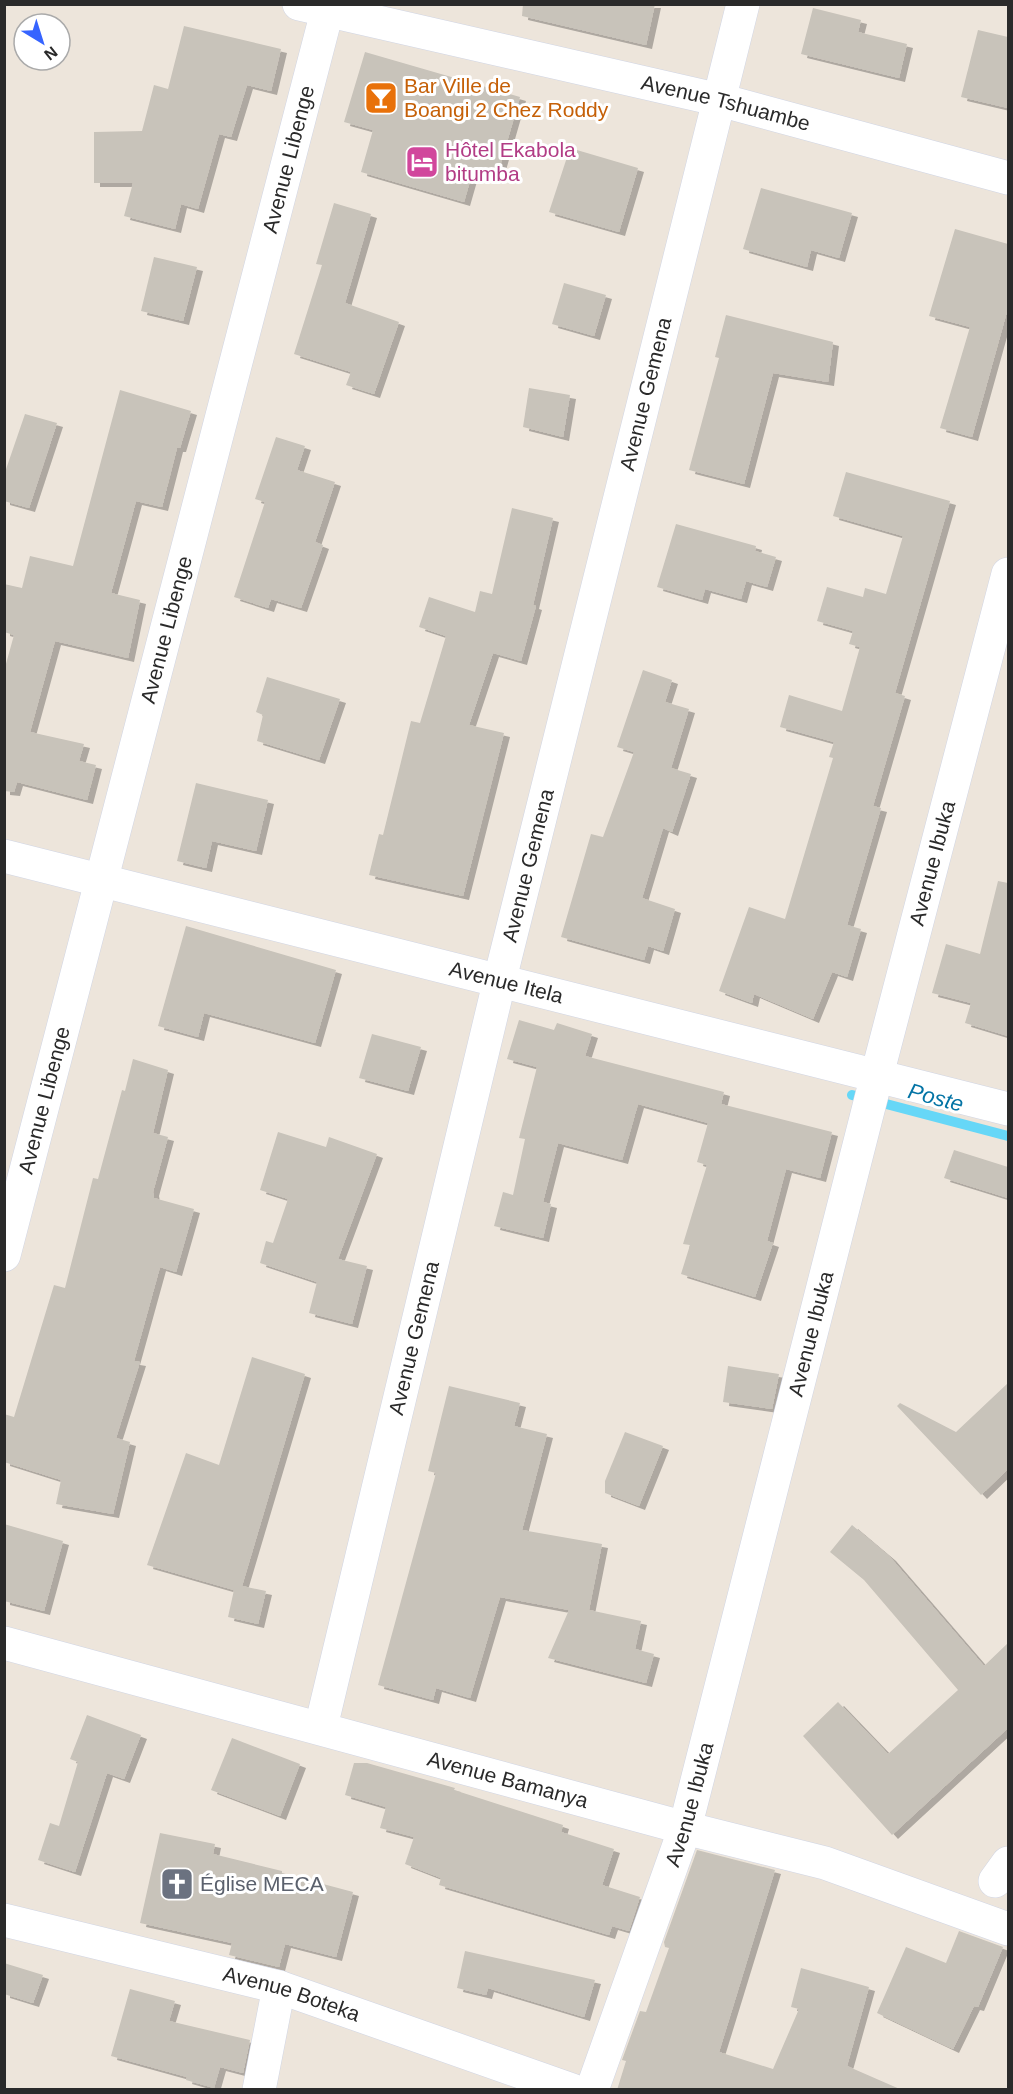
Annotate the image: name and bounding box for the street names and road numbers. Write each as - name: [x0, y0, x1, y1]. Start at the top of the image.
- street label: Avenue Tshuambe: [639, 70, 813, 135]
- street label: Avenue Libenge: [258, 83, 318, 235]
- street label: Avenue Gemena: [615, 314, 676, 473]
- street label: Avenue Libenge: [136, 553, 196, 706]
- street label: Avenue Gemena: [498, 786, 558, 945]
- street label: Avenue Ibuka: [905, 798, 959, 928]
- street label: Avenue Itela: [447, 957, 566, 1008]
- street label: Avenue Libenge: [14, 1024, 74, 1176]
- street label: Avenue Gemena: [384, 1258, 443, 1417]
- street label: Avenue Ibuka: [784, 1268, 838, 1399]
- street label: Avenue Ibuka: [660, 1739, 717, 1869]
- street label: Avenue Bamanya: [425, 1747, 591, 1812]
- street label: Avenue Boteka: [221, 1962, 363, 2026]

